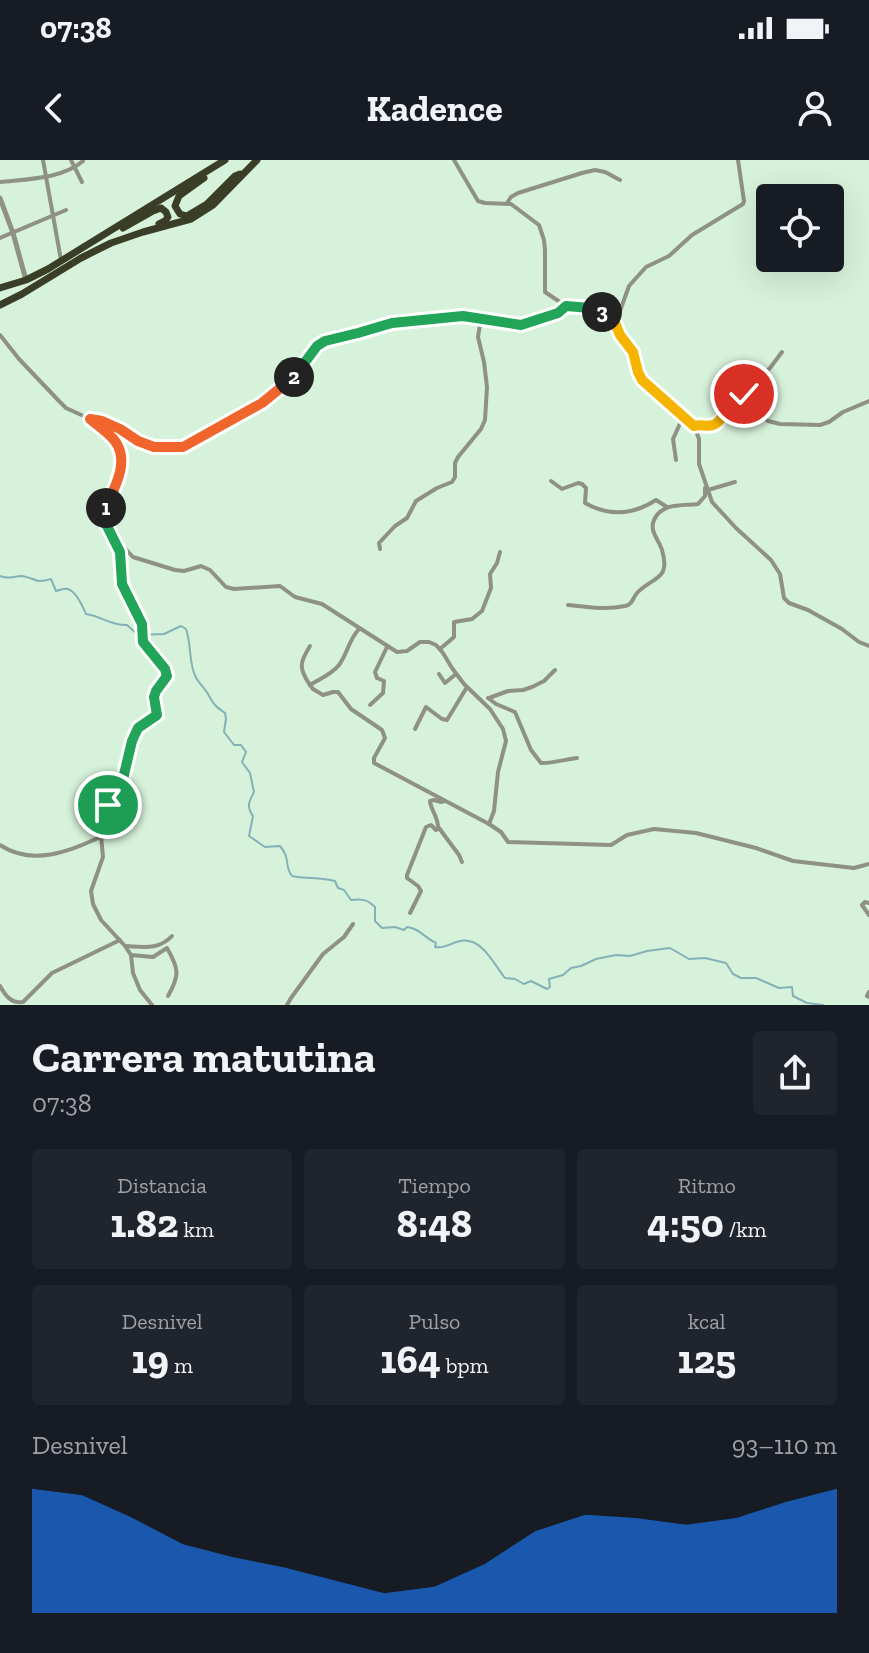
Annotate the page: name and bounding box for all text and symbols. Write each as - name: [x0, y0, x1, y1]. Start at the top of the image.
- text: 07:38: [40, 10, 112, 46]
- icon: back: [32, 86, 76, 130]
- icon: person: [793, 86, 837, 130]
- text: Kadence: [366, 87, 503, 130]
- map controls: [756, 184, 844, 272]
- button: locate: [756, 184, 844, 272]
- pin: 3: [582, 292, 622, 332]
- text: 3: [596, 298, 608, 325]
- pin: 2: [274, 357, 314, 397]
- pin: [710, 360, 778, 428]
- text: 2: [288, 363, 300, 390]
- icon: check: [722, 372, 766, 416]
- pin: 1: [86, 488, 126, 528]
- text: 1: [102, 494, 110, 521]
- pin: [74, 771, 142, 839]
- icon: arrive: [86, 783, 130, 827]
- text: Carrera matutina: [32, 1030, 376, 1083]
- button: share: [753, 1031, 837, 1115]
- text: 07:38: [32, 1087, 92, 1119]
- text: Distancia: [117, 1172, 207, 1199]
- text: Tiempo: [398, 1172, 471, 1199]
- text: Ritmo: [678, 1172, 736, 1199]
- text: 1.82: [110, 1199, 179, 1247]
- text: 8:48: [397, 1199, 472, 1247]
- text: 4:50: [647, 1199, 724, 1247]
- text: km: [179, 1216, 214, 1243]
- text: /km: [724, 1216, 767, 1243]
- text: Desnivel: [122, 1308, 203, 1335]
- text: Pulso: [409, 1308, 460, 1335]
- text: kcal: [688, 1308, 726, 1335]
- text: 19: [131, 1335, 169, 1383]
- text: 164: [380, 1335, 441, 1383]
- text: 125: [678, 1335, 736, 1383]
- text: m: [169, 1352, 193, 1379]
- text: bpm: [441, 1352, 489, 1379]
- text: Desnivel: [32, 1429, 128, 1461]
- text: 93–110 m: [732, 1429, 837, 1461]

